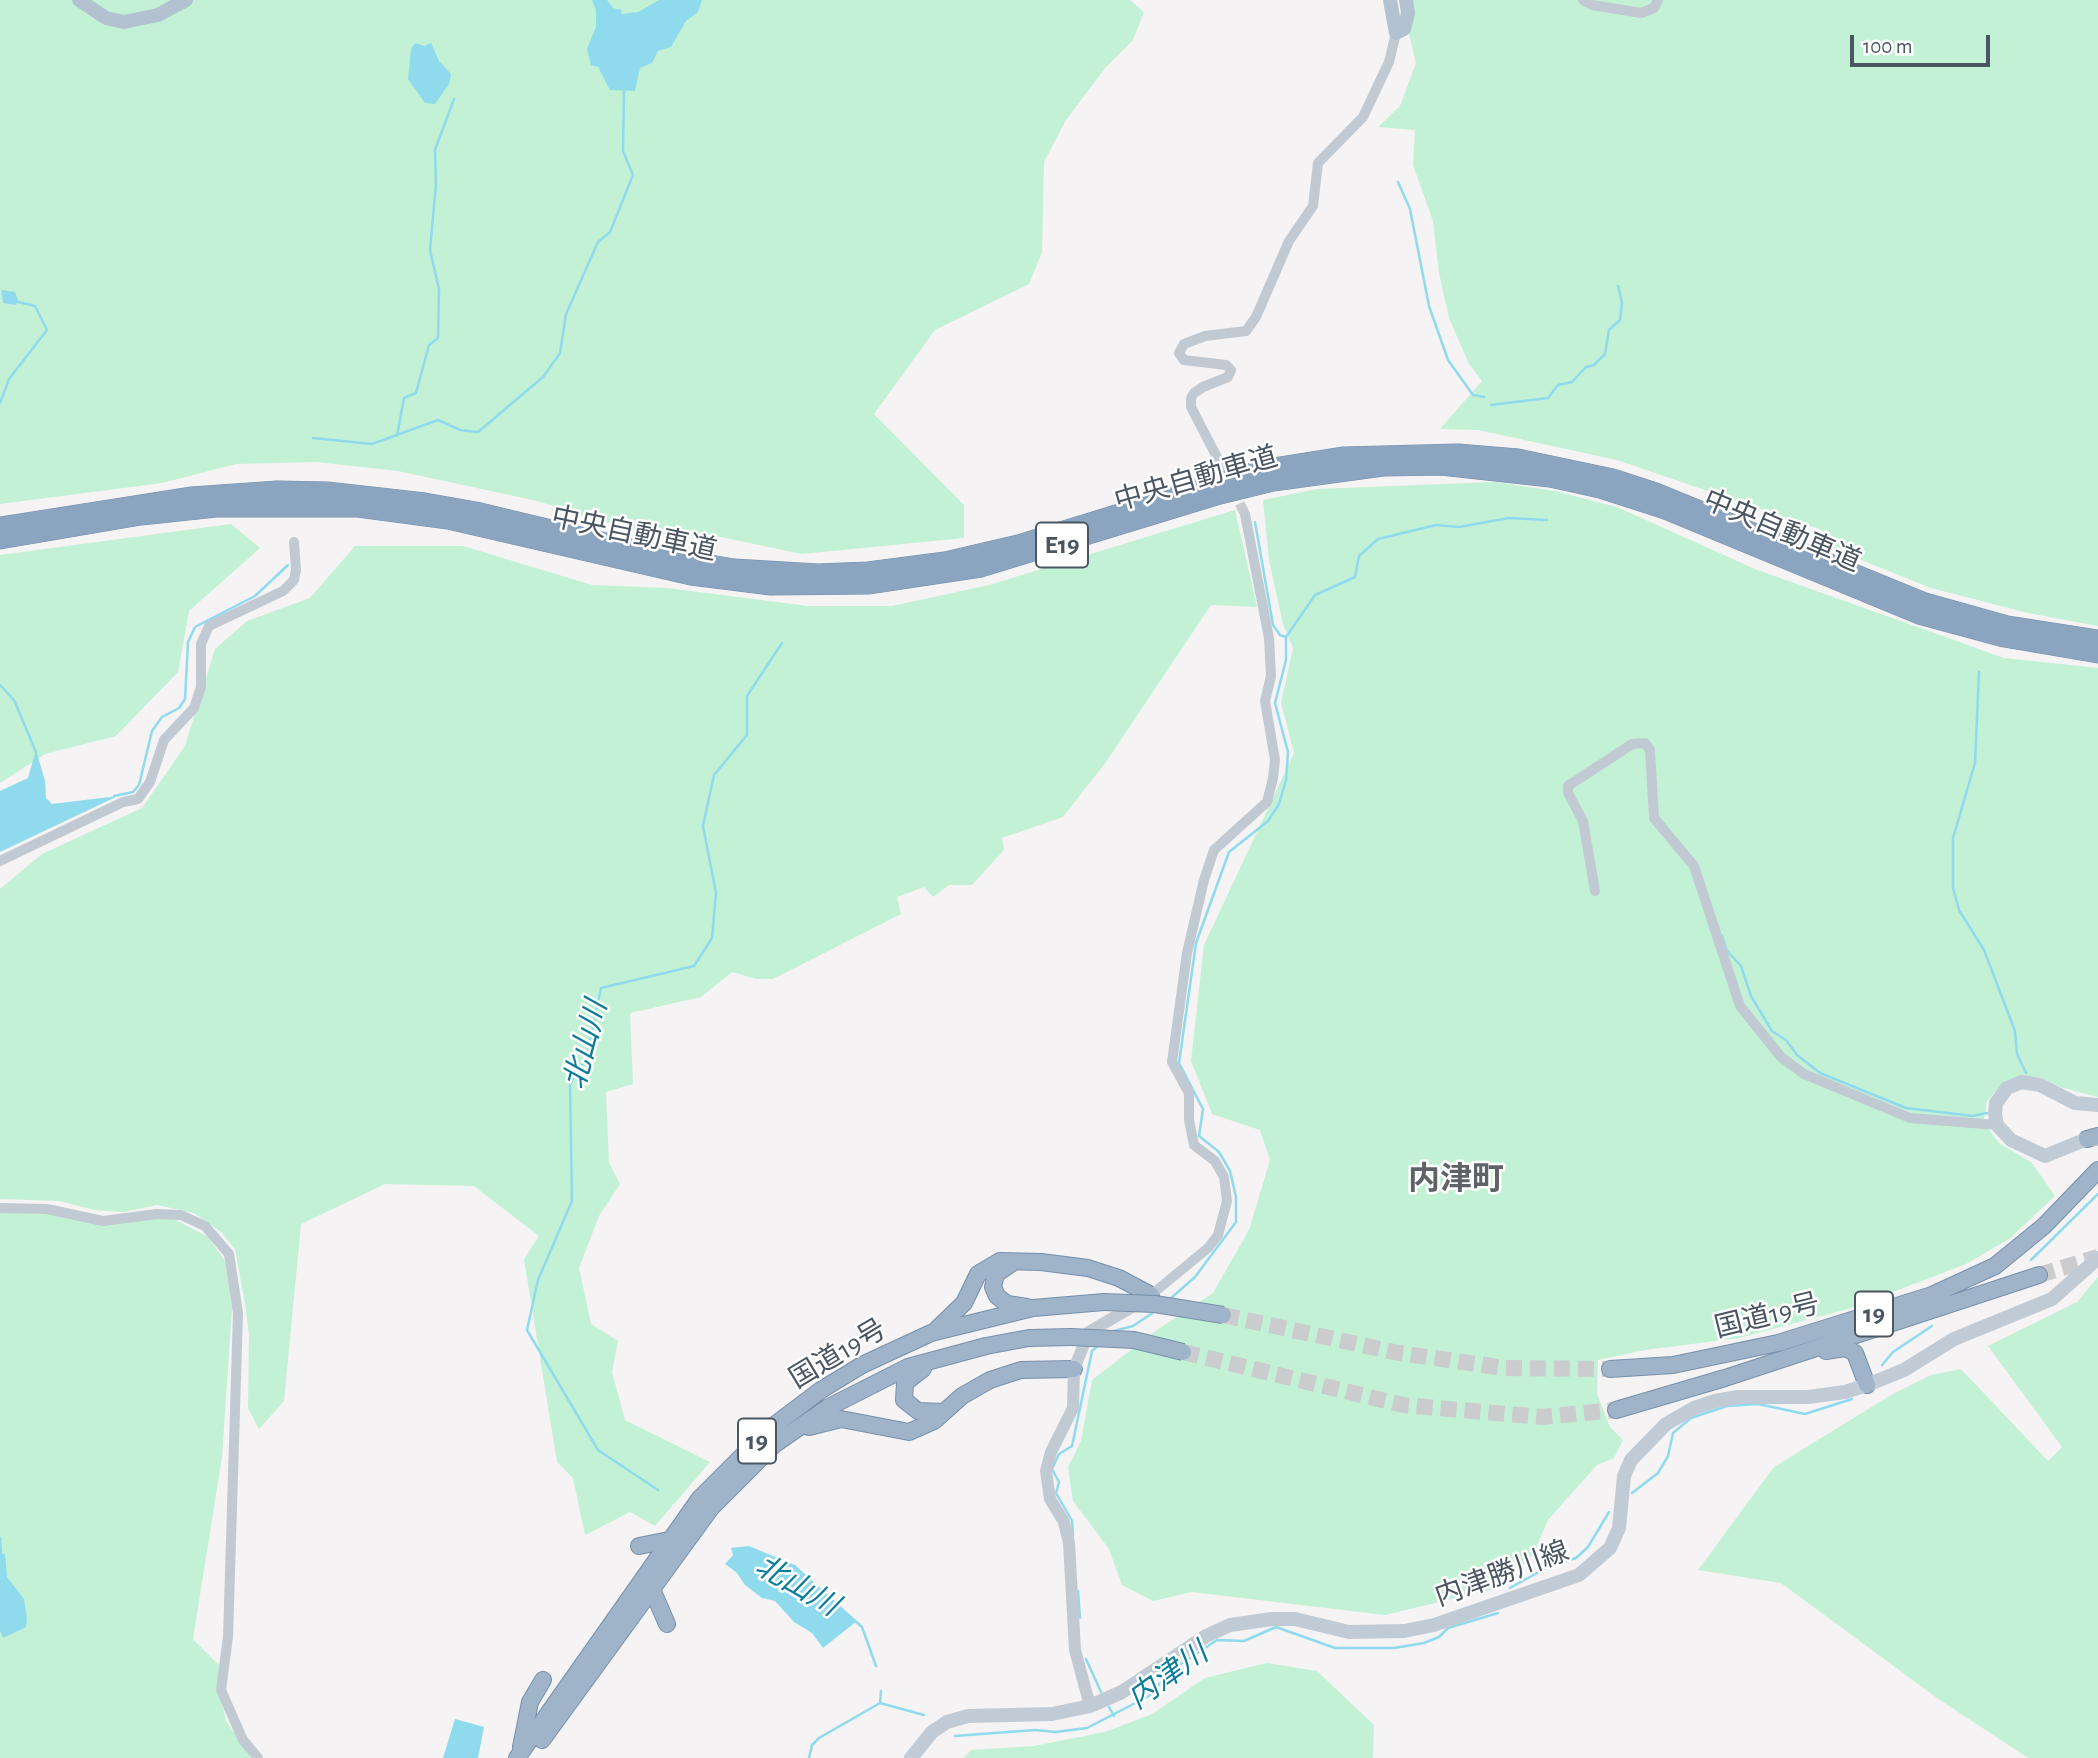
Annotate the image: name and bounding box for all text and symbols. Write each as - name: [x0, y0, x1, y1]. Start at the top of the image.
- scale bar: [1853, 21, 1993, 65]
- text: 100 m: [1863, 36, 1913, 57]
- street label: 中央自動車道: [1111, 440, 1281, 518]
- street label: 中央自動車道: [1698, 483, 1866, 579]
- street label: 中央自動車道: [548, 500, 720, 568]
- road number: E19: [1036, 523, 1088, 568]
- water label: 北山川: [557, 997, 615, 1093]
- district label: 内津町: [1408, 1160, 1504, 1198]
- street label: 国道19号: [1711, 1287, 1823, 1345]
- road number: 19: [1855, 1292, 1893, 1336]
- street label: 国道19号: [784, 1312, 892, 1396]
- road number: 19: [738, 1418, 776, 1464]
- street label: 内津勝川線: [1430, 1534, 1574, 1614]
- water label: 北山川: [749, 1548, 845, 1624]
- water label: 内津川: [1121, 1635, 1215, 1717]

